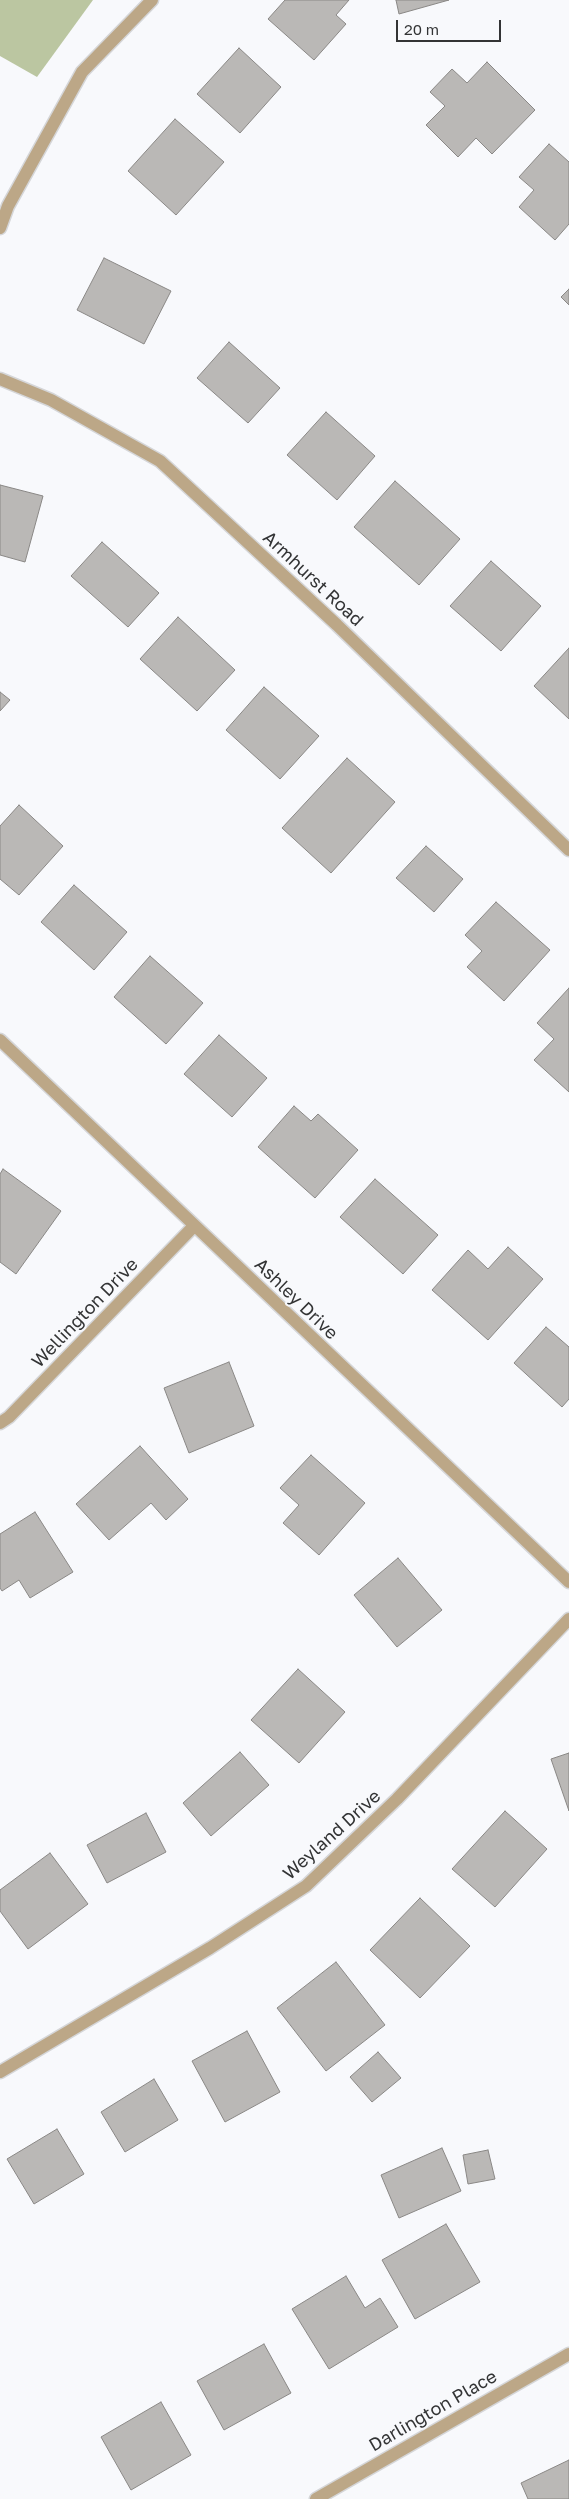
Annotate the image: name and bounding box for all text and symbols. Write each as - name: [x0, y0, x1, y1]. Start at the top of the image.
- scale bar: [399, 10, 504, 42]
- text: 20 m: [404, 20, 439, 38]
- street label: Armhurst Road: [258, 527, 368, 631]
- street label: Wellington Drive: [27, 1254, 143, 1372]
- street label: Ashley Drive: [250, 1254, 342, 1344]
- street label: Weyland Drive: [279, 1786, 385, 1884]
- street label: Darlington Place: [365, 2366, 501, 2456]

